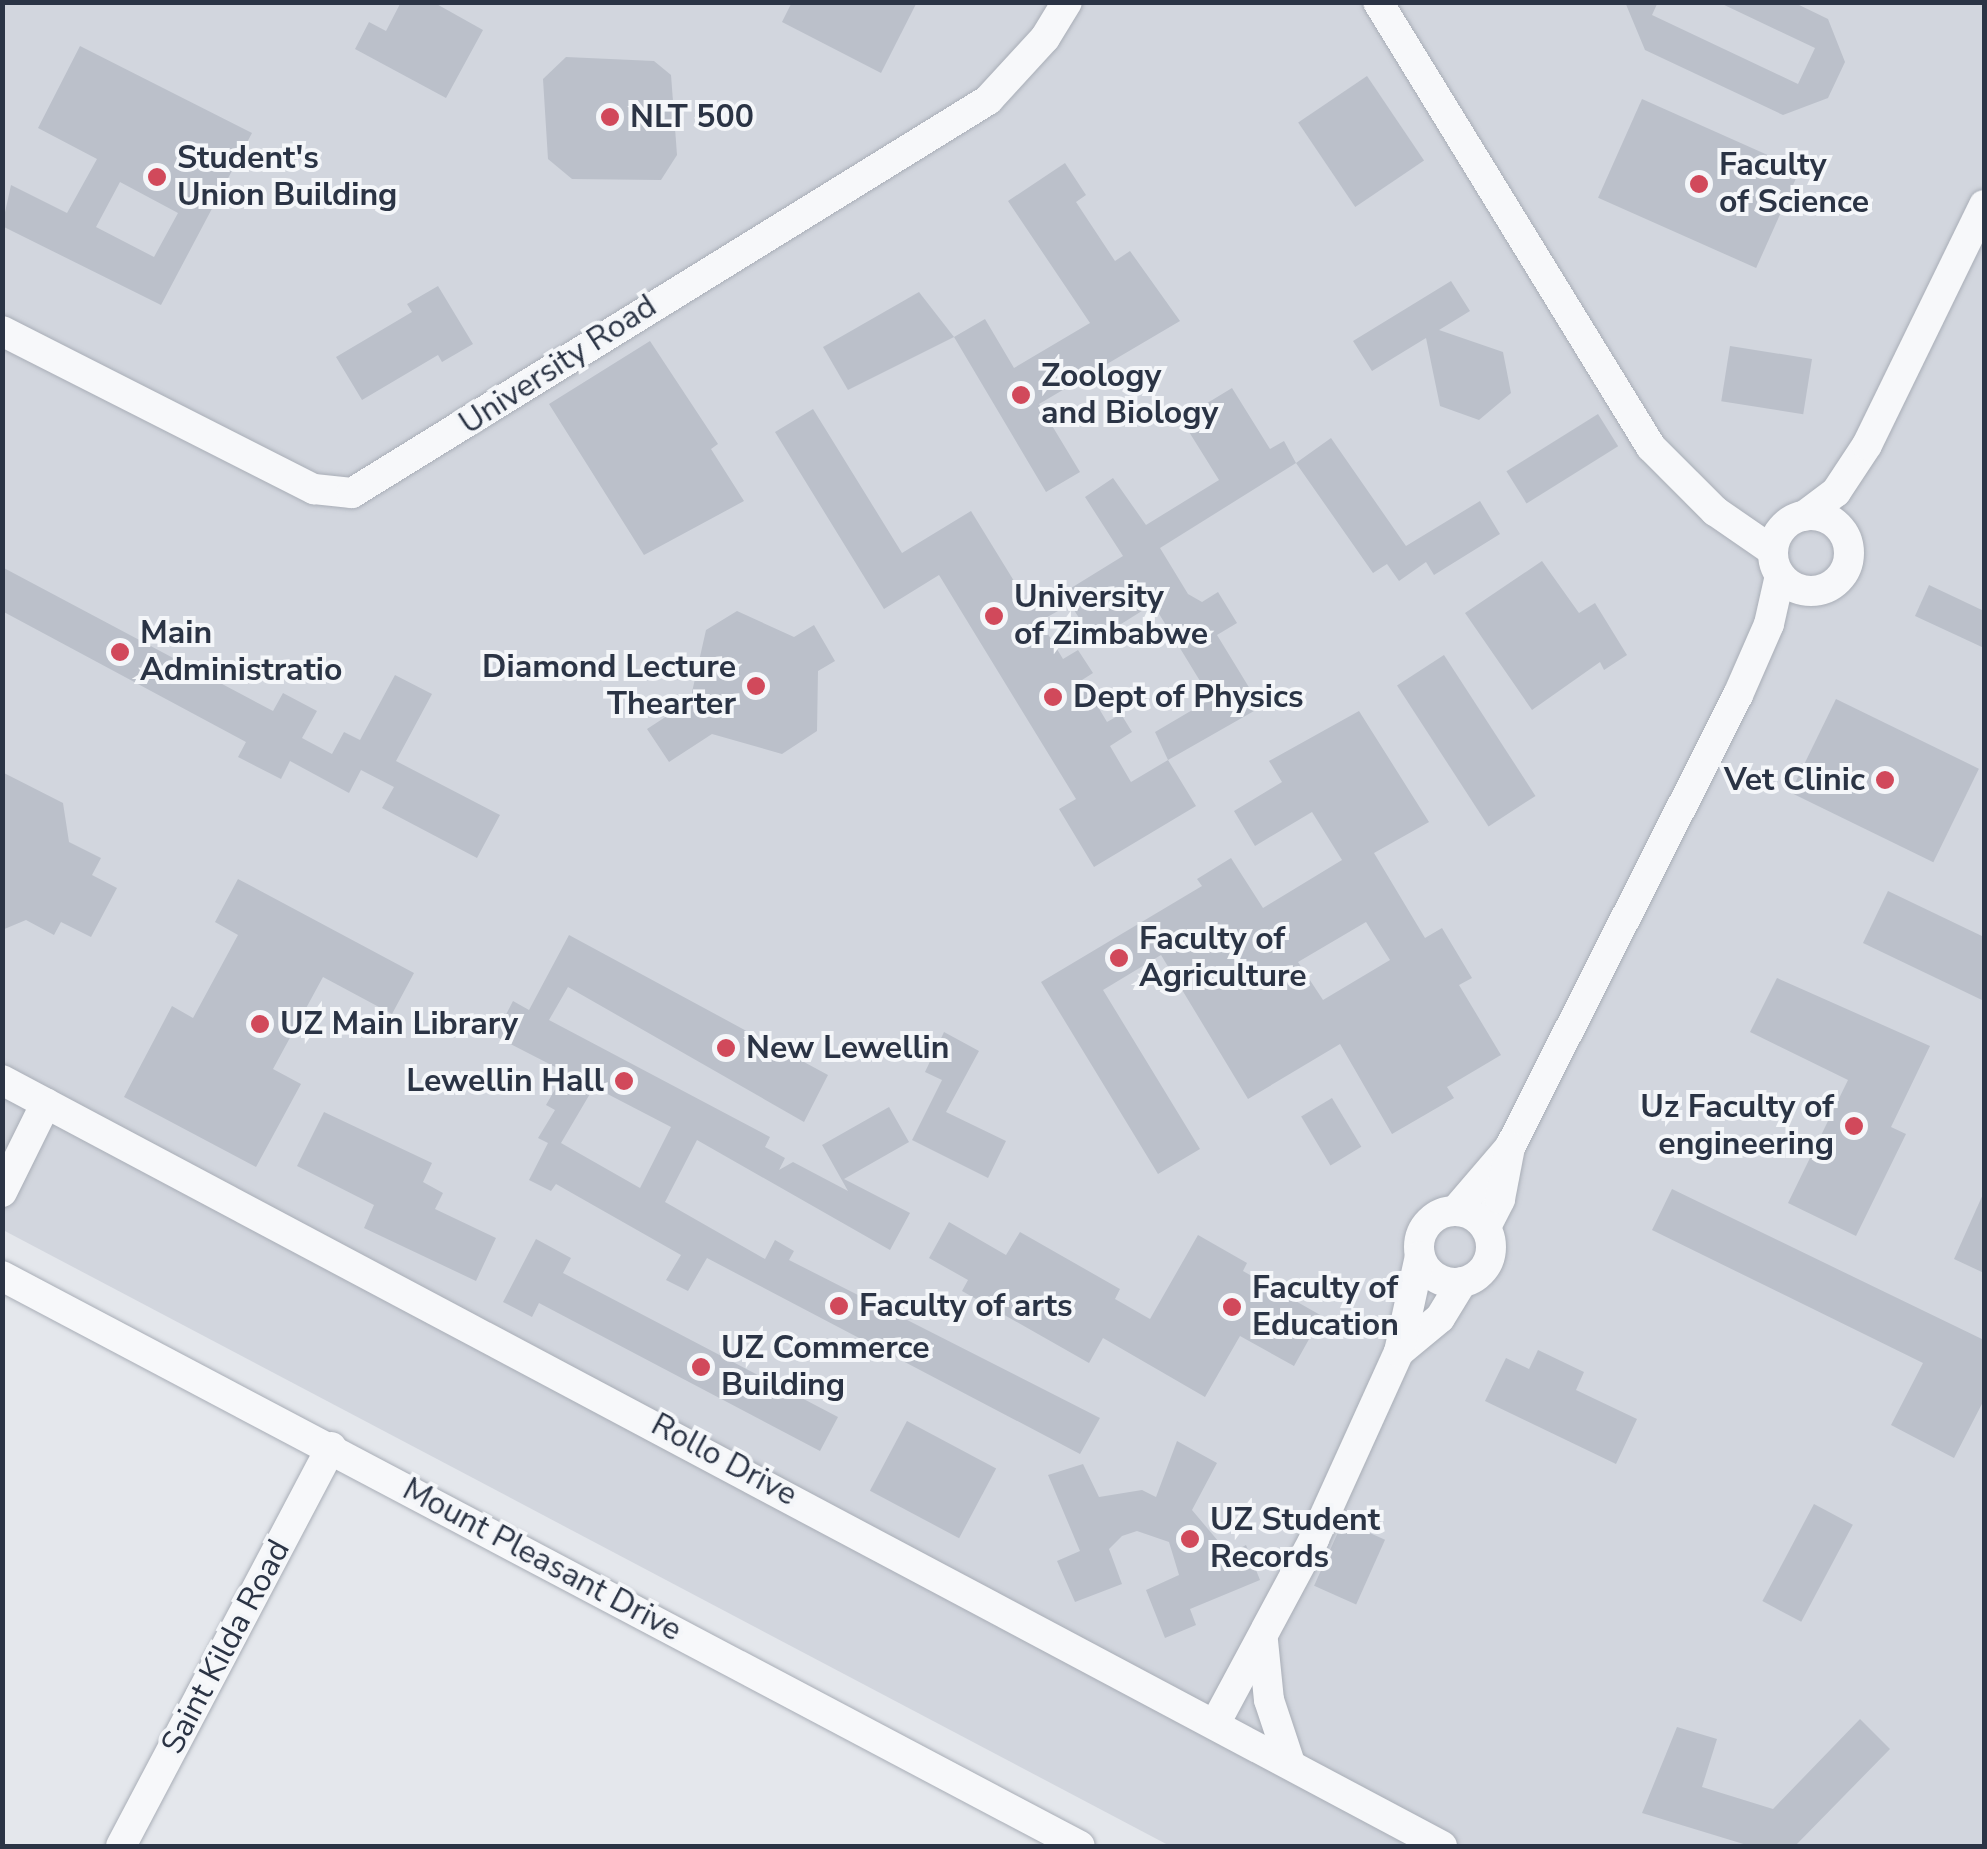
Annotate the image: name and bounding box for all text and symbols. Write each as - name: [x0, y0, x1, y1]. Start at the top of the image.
- place label: NLT 500: [630, 98, 754, 136]
- marker: NLT 500: [599, 106, 621, 128]
- place label: Student's Union Building: [177, 140, 397, 215]
- place label: Faculty of Science: [1719, 147, 1869, 222]
- marker: Student's Union Building: [146, 166, 168, 188]
- marker: Faculty of Science: [1688, 173, 1710, 195]
- street label: University Road: [452, 287, 664, 443]
- place label: Zoology and Biology: [1041, 358, 1218, 433]
- marker: Zoology and Biology: [1010, 384, 1032, 406]
- place label: University of Zimbabwe: [1014, 579, 1208, 654]
- marker: University of Zimbabwe: [983, 605, 1005, 627]
- place label: Main Administratio: [140, 615, 342, 690]
- marker: Main Administratio: [109, 641, 131, 663]
- place label: Diamond Lecture Thearter: [482, 649, 736, 724]
- marker: Diamond Lecture Thearter: [745, 675, 767, 697]
- place label: Dept of Physics: [1073, 678, 1304, 716]
- marker: Dept of Physics: [1042, 686, 1064, 708]
- place label: Vet Clinic: [1724, 761, 1865, 799]
- marker: Vet Clinic: [1874, 769, 1896, 791]
- place label: Faculty of Agriculture: [1139, 921, 1307, 996]
- marker: Faculty of Agriculture: [1108, 947, 1130, 969]
- place label: UZ Main Library: [280, 1005, 518, 1043]
- marker: UZ Main Library: [249, 1013, 271, 1035]
- place label: New Lewellin: [746, 1029, 949, 1067]
- marker: New Lewellin: [715, 1037, 737, 1059]
- place label: Lewellin Hall: [406, 1062, 604, 1100]
- marker: Lewellin Hall: [613, 1070, 635, 1092]
- place label: Uz Faculty of engineering: [1640, 1089, 1834, 1164]
- marker: Uz Faculty of engineering: [1843, 1115, 1865, 1137]
- place label: Faculty of Education: [1252, 1270, 1399, 1345]
- place label: Faculty of arts: [859, 1287, 1073, 1325]
- marker: Faculty of arts: [828, 1295, 850, 1317]
- marker: Faculty of Education: [1221, 1296, 1243, 1318]
- place label: UZ Commerce Building: [721, 1330, 930, 1405]
- marker: UZ Commerce Building: [690, 1356, 712, 1378]
- street label: Rollo Drive: [645, 1406, 803, 1514]
- street label: Mount Pleasant Drive: [396, 1470, 688, 1650]
- place label: UZ Student Records: [1210, 1502, 1380, 1577]
- marker: UZ Student Records: [1179, 1528, 1201, 1550]
- street label: Saint Kilda Road: [153, 1533, 299, 1761]

